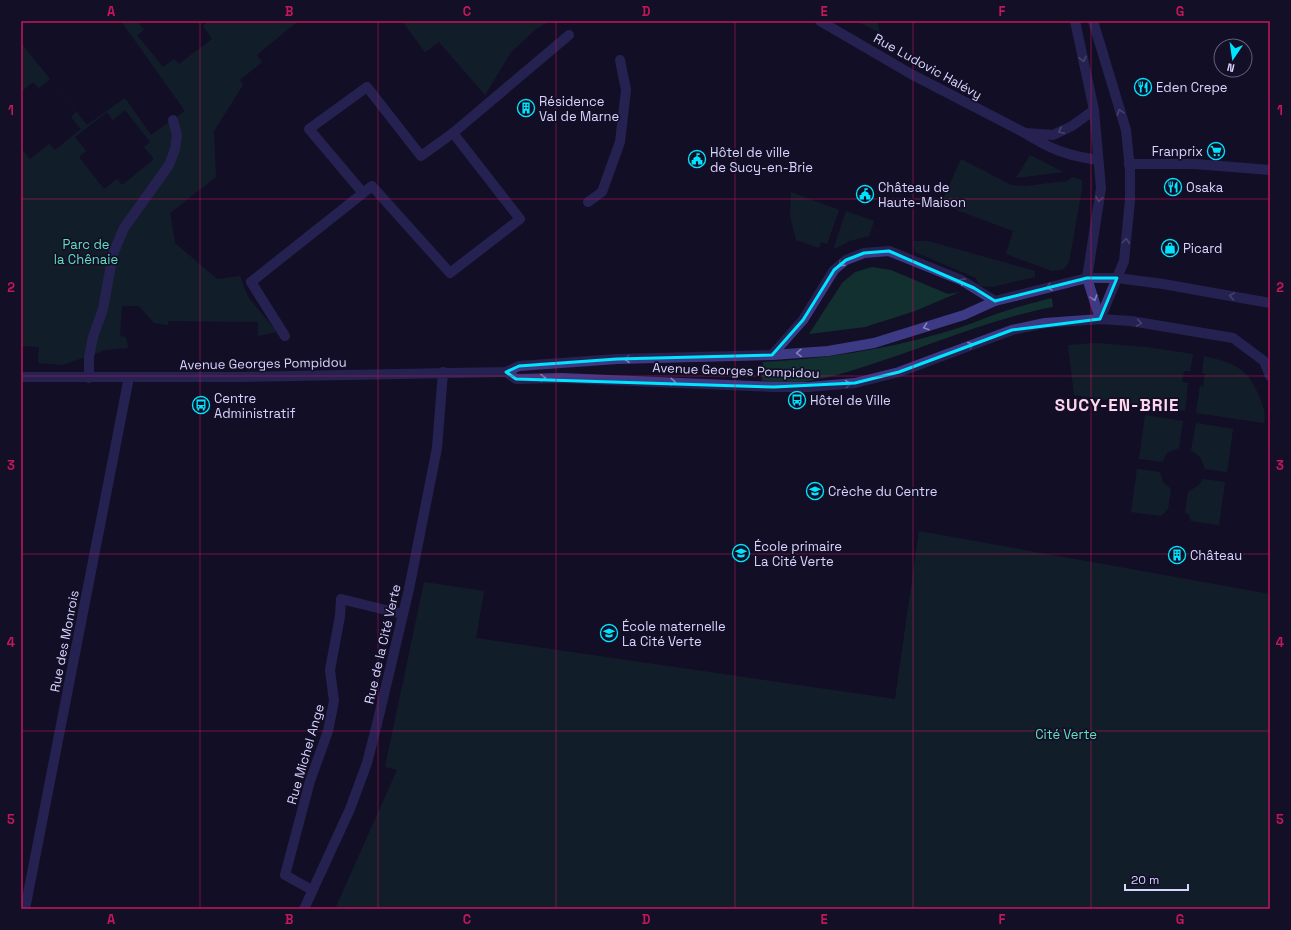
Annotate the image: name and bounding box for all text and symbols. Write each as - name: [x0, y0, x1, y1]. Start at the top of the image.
- text: A: [107, 3, 116, 20]
- text: B: [285, 3, 294, 20]
- text: C: [463, 3, 471, 20]
- text: D: [642, 3, 651, 20]
- text: E: [820, 3, 828, 20]
- text: F: [999, 3, 1006, 20]
- text: G: [1176, 3, 1184, 20]
- street label: Rue Ludovic Halévy: [871, 30, 985, 103]
- north arrow: [1213, 38, 1253, 78]
- one-way arrow: [1079, 56, 1087, 62]
- text: N: [1226, 60, 1236, 75]
- restaurant icon: Eden Crepe: [1133, 77, 1153, 97]
- place label: Eden Crepe: [1156, 79, 1227, 96]
- place label: Résidence Val de Marne: [539, 93, 619, 125]
- building icon: Résidence Val de Marne: [516, 98, 536, 118]
- text: 1: [8, 102, 14, 119]
- text: 1: [1277, 102, 1283, 119]
- one-way arrow: [1116, 108, 1125, 115]
- one-way arrow: [1058, 126, 1066, 134]
- supermarket icon: Franprix: [1206, 141, 1226, 161]
- place label: Franprix: [1152, 143, 1203, 160]
- place label: Hôtel de ville de Sucy-en-Brie: [710, 144, 813, 176]
- public building icon: Hôtel de ville de Sucy-en-Brie: [687, 149, 707, 169]
- restaurant icon: Osaka: [1163, 177, 1183, 197]
- place label: Château de Haute-Maison: [878, 179, 966, 211]
- place label: Osaka: [1186, 179, 1224, 196]
- public building icon: Château de Haute-Maison: [855, 184, 875, 204]
- one-way arrow: [1095, 196, 1104, 202]
- park label: Parc de la Chênaie: [54, 236, 118, 268]
- one-way arrow: [1121, 237, 1130, 244]
- shop icon: Picard: [1160, 238, 1180, 258]
- place label: Picard: [1183, 240, 1222, 257]
- one-way arrow: [838, 260, 846, 267]
- one-way arrow: [959, 278, 966, 286]
- text: 2: [7, 279, 15, 296]
- text: 2: [1276, 279, 1284, 296]
- one-way arrow: [1046, 282, 1053, 291]
- one-way arrow: [1229, 292, 1235, 300]
- one-way arrow: [1089, 295, 1098, 302]
- one-way arrow: [1136, 318, 1142, 326]
- one-way arrow: [922, 322, 929, 331]
- one-way arrow: [967, 341, 974, 349]
- one-way arrow: [796, 349, 802, 358]
- street label: Avenue Georges Pompidou: [179, 354, 347, 373]
- one-way arrow: [624, 355, 630, 363]
- street label: Avenue Georges Pompidou: [652, 359, 820, 382]
- one-way arrow: [540, 374, 546, 382]
- one-way arrow: [670, 377, 676, 386]
- one-way arrow: [845, 380, 851, 389]
- place label: Centre Administratif: [214, 390, 296, 422]
- bus stop icon: Hôtel de Ville: [787, 390, 807, 410]
- place label: Hôtel de Ville: [810, 392, 891, 409]
- district label: SUCY-EN-BRIE: [1055, 394, 1179, 416]
- bus stop icon: Centre Administratif: [191, 395, 211, 415]
- text: 3: [7, 457, 15, 474]
- text: 3: [1276, 457, 1284, 474]
- school or university icon: Crèche du Centre: [805, 481, 825, 501]
- place label: Crèche du Centre: [828, 483, 937, 500]
- place label: École primaire La Cité Verte: [754, 538, 842, 570]
- school or university icon: École primaire La Cité Verte: [731, 543, 751, 563]
- building icon: Château: [1167, 545, 1187, 565]
- place label: Château: [1190, 547, 1242, 564]
- street label: Rue de la Cité Verte: [360, 583, 405, 706]
- street label: Rue des Monrois: [46, 589, 83, 693]
- place label: École maternelle La Cité Verte: [622, 618, 726, 650]
- school or university icon: École maternelle La Cité Verte: [599, 623, 619, 643]
- text: 4: [7, 634, 15, 651]
- text: 4: [1276, 634, 1284, 651]
- street label: Rue Michel Ange: [283, 702, 328, 806]
- park label: Cité Verte: [1035, 726, 1097, 743]
- text: 5: [7, 811, 15, 828]
- text: 5: [1276, 811, 1284, 828]
- scale bar: [1125, 866, 1188, 892]
- text: 20 m: [1131, 872, 1159, 888]
- text: A: [107, 911, 116, 928]
- text: B: [285, 911, 294, 928]
- text: C: [463, 911, 471, 928]
- text: D: [642, 911, 651, 928]
- text: E: [820, 911, 828, 928]
- text: F: [999, 911, 1006, 928]
- text: G: [1176, 911, 1184, 928]

